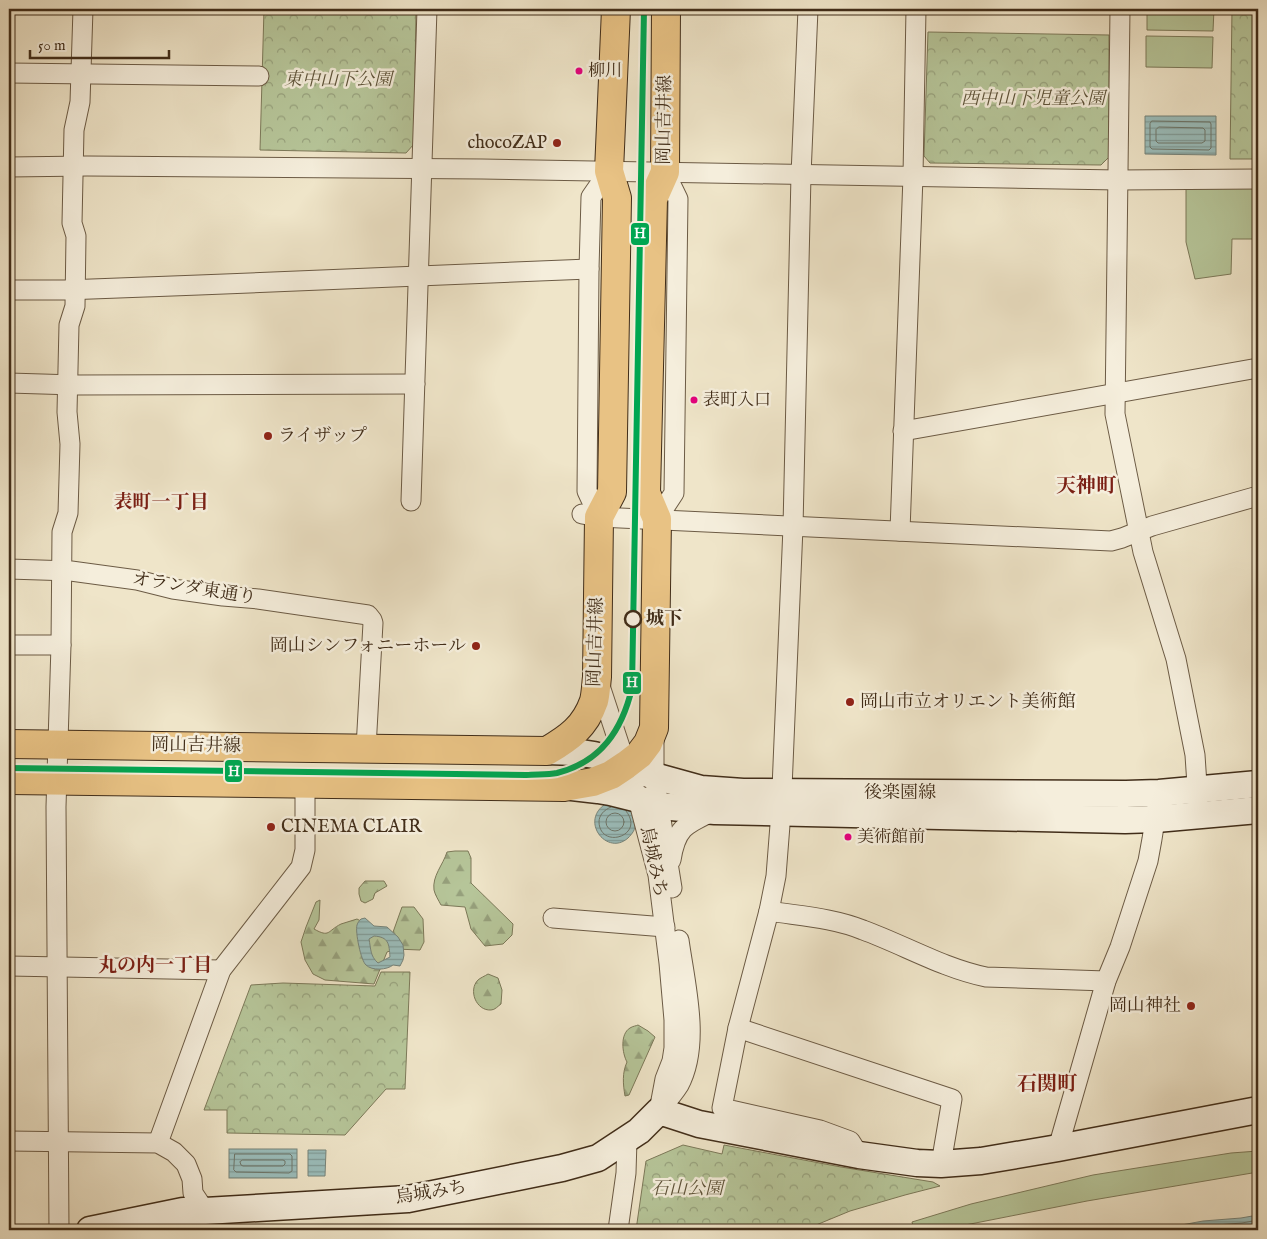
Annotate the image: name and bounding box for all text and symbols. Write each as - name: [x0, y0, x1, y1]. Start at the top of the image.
- scale bar: [30, 28, 169, 60]
- text: 50 m: [38, 36, 66, 55]
- place label: 柳川: [588, 61, 622, 82]
- marker: 柳川: [574, 66, 584, 76]
- park label: 東中山下公園: [284, 69, 395, 92]
- street label: 岡山吉井線: [653, 75, 677, 165]
- park label: 西中山下児童公園: [961, 88, 1108, 111]
- place label: chocoZAP: [468, 132, 547, 155]
- marker: chocoZAP: [551, 137, 563, 149]
- line badge: H: [630, 222, 650, 246]
- text: H: [634, 225, 646, 243]
- place label: 表町入口: [703, 390, 771, 411]
- marker: 表町入口: [689, 395, 699, 405]
- place label: ライザップ: [278, 425, 367, 448]
- marker: ライザップ: [262, 430, 274, 442]
- district label: 天神町: [1056, 474, 1117, 499]
- district label: 表町一丁目: [113, 491, 209, 515]
- street label: オランダ東通り: [130, 568, 258, 610]
- street label: 岡山吉井線: [583, 597, 609, 687]
- place label: 城下: [646, 608, 682, 631]
- marker: 城下: [624, 610, 642, 628]
- place label: 岡山シンフォニーホール: [270, 635, 466, 658]
- marker: 岡山シンフォニーホール: [470, 640, 482, 652]
- line badge: H: [622, 671, 642, 695]
- text: H: [626, 674, 638, 692]
- place label: 岡山市立オリエント美術館: [860, 691, 1076, 714]
- marker: 岡山市立オリエント美術館: [844, 696, 856, 708]
- street label: 岡山吉井線: [151, 734, 241, 758]
- line badge: H: [224, 759, 243, 783]
- text: H: [228, 763, 240, 781]
- street label: 後楽園線: [864, 782, 936, 805]
- place label: CINEMA CLAIR: [281, 816, 423, 839]
- marker: CINEMA CLAIR: [265, 821, 277, 833]
- street label: 烏城みち: [634, 824, 672, 900]
- place label: 美術館前: [857, 827, 925, 848]
- marker: 美術館前: [843, 832, 853, 842]
- district label: 丸の内一丁目: [98, 954, 212, 978]
- place label: 岡山神社: [1109, 995, 1181, 1018]
- marker: 岡山神社: [1185, 1000, 1197, 1012]
- district label: 石関町: [1017, 1072, 1078, 1097]
- street label: 烏城みち: [394, 1176, 468, 1210]
- park label: 石山公園: [651, 1178, 726, 1201]

